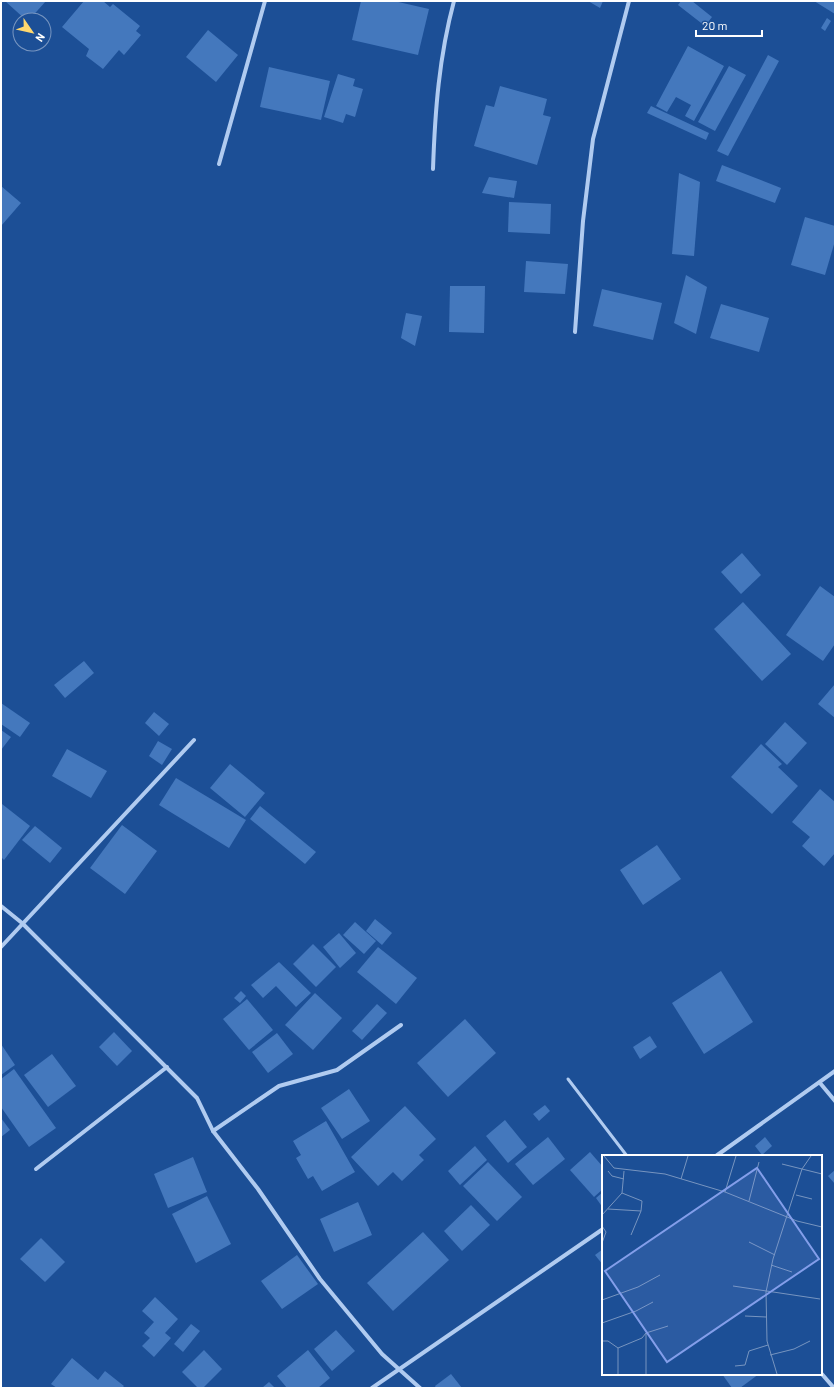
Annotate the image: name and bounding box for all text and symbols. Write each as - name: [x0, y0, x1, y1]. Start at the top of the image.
- north arrow: [12, 12, 52, 52]
- scale bar: [696, 12, 762, 38]
- text: 20 m: [702, 18, 728, 32]
- text: N: [33, 31, 48, 45]
- inset map: [602, 1155, 822, 1375]

